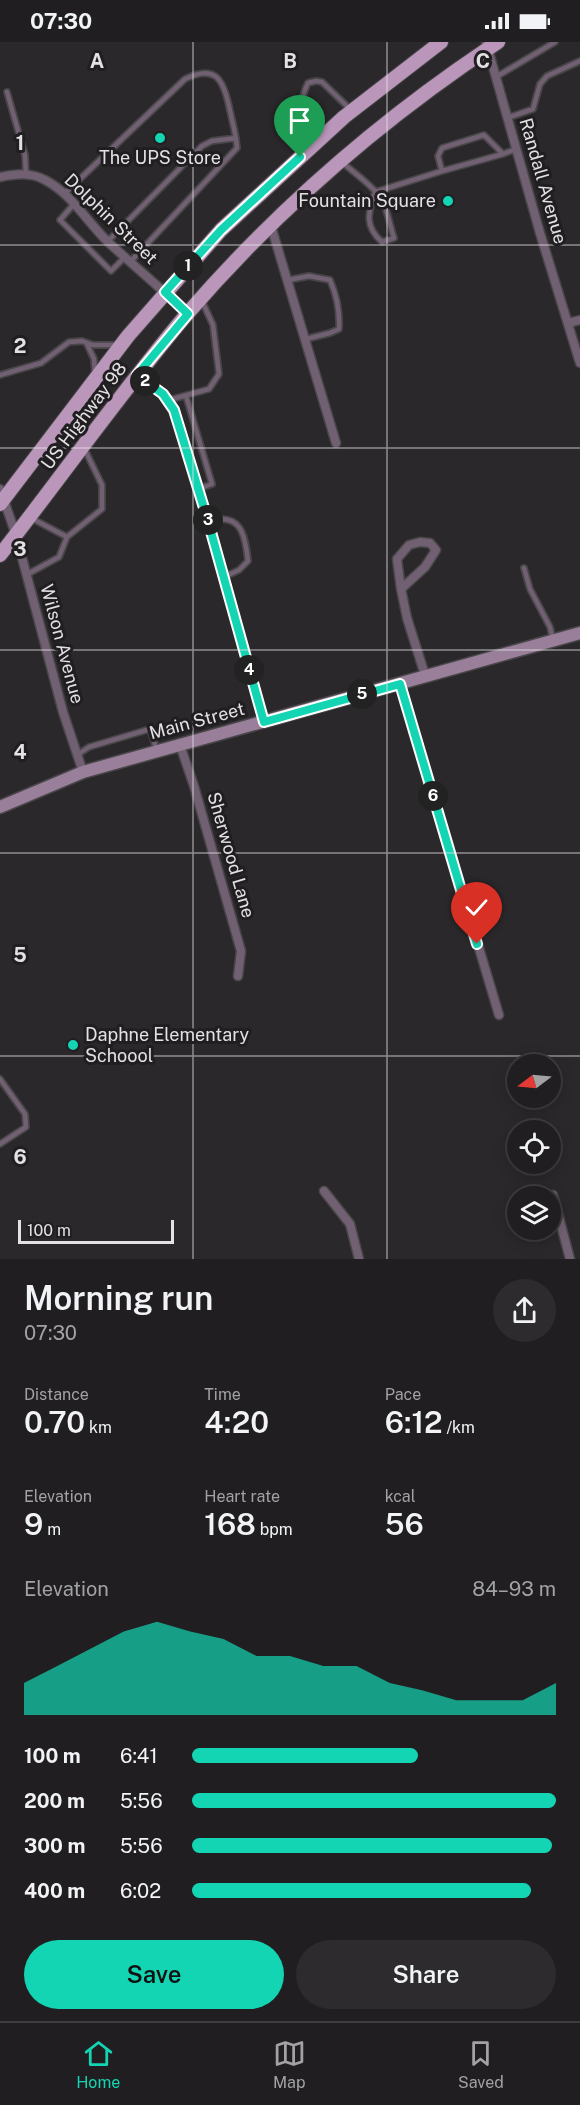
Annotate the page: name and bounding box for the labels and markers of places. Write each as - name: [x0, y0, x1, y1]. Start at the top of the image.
- pin: [274, 95, 325, 157]
- marker: The UPS Store: [153, 131, 167, 145]
- place label: The UPS Store: [99, 147, 221, 168]
- place label: Fountain Square: [298, 190, 436, 211]
- marker: Fountain Square: [441, 194, 455, 208]
- pin: 1: [173, 251, 203, 281]
- pin: 2: [130, 366, 160, 396]
- pin: 3: [193, 505, 223, 535]
- pin: 4: [234, 655, 264, 685]
- pin: 5: [347, 679, 377, 709]
- pin: 6: [418, 781, 448, 811]
- pin: [451, 882, 502, 944]
- place label: Daphne Elementary Schoool: [85, 1024, 249, 1066]
- marker: Daphne Elementary Schoool: [66, 1038, 80, 1052]

